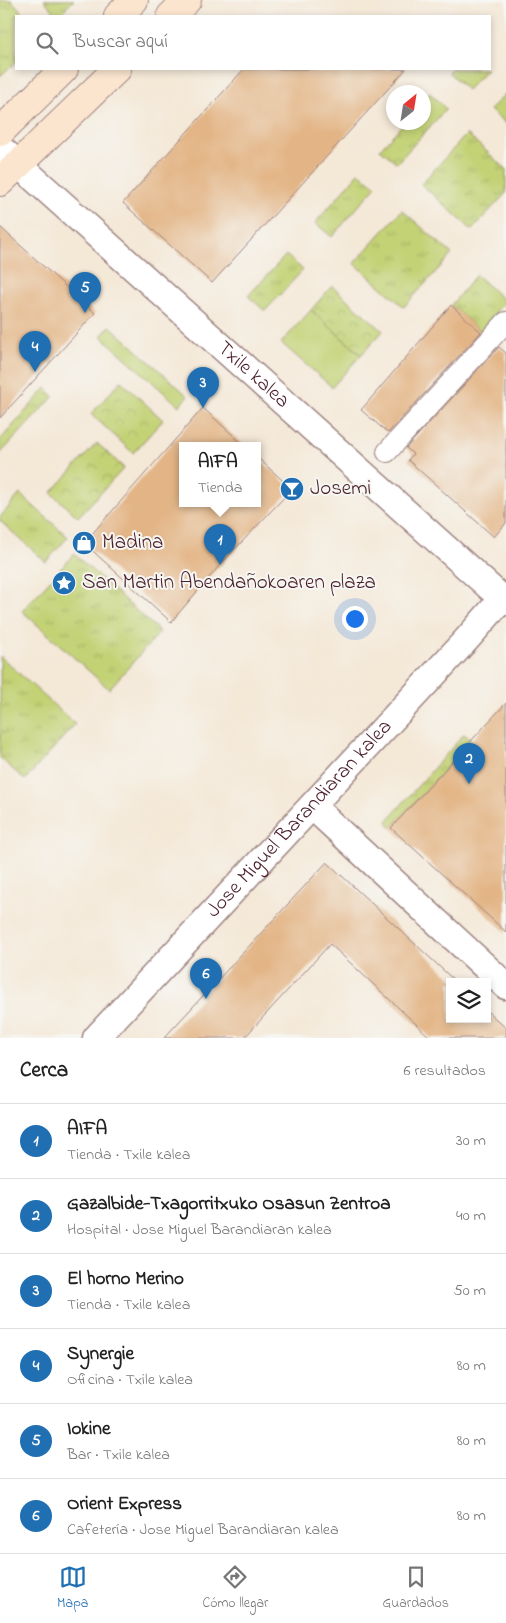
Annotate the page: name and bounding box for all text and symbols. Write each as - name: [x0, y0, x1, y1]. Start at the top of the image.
- search box: [15, 15, 491, 70]
- icon: search: [33, 29, 61, 57]
- text: Buscar aquí: [73, 29, 168, 56]
- north arrow: [386, 85, 431, 130]
- pin: 5: [69, 272, 101, 313]
- pin: 4: [19, 331, 51, 372]
- street label: Txile kalea: [210, 334, 296, 416]
- pin: 3: [187, 367, 219, 408]
- popup: [179, 442, 261, 507]
- text: AIFA: [198, 449, 238, 476]
- place label: Josemi: [310, 474, 371, 504]
- text: Tienda: [198, 476, 242, 500]
- bar icon: Josemi: [279, 476, 305, 502]
- pin: 1: [204, 524, 236, 565]
- place label: Madina: [102, 528, 163, 558]
- shop icon: Madina: [71, 530, 97, 556]
- place label: San Martin Abendañokoaren plaza: [82, 568, 376, 598]
- place icon: San Martin Abendañokoaren plaza: [51, 570, 77, 596]
- your location: [342, 606, 368, 632]
- street label: Jose Miguel Barandiaran kalea: [200, 713, 400, 925]
- pin: 2: [453, 743, 485, 784]
- pin: 6: [190, 958, 222, 999]
- map controls: [446, 978, 491, 1023]
- button: layers: [446, 978, 491, 1023]
- text: Cerca: [20, 1056, 68, 1086]
- text: 6 resultados: [403, 1059, 486, 1083]
- text: AIFA: [67, 1116, 107, 1143]
- text: 1: [33, 1129, 39, 1153]
- text: 30 m: [456, 1129, 486, 1153]
- text: Tienda · Txile kalea: [67, 1143, 190, 1167]
- text: Gazalbide-Txagorritxuko Osasun Zentroa: [67, 1191, 390, 1218]
- text: 2: [32, 1204, 40, 1228]
- text: 40 m: [456, 1204, 486, 1228]
- text: Hospital · Jose Miguel Barandiaran kalea: [67, 1218, 332, 1242]
- text: El horno Merino: [67, 1266, 184, 1293]
- text: 3: [33, 1279, 39, 1303]
- text: 50 m: [454, 1279, 486, 1303]
- text: Tienda · Txile kalea: [67, 1293, 190, 1317]
- text: Synergie: [67, 1341, 134, 1368]
- text: 4: [33, 1354, 39, 1378]
- text: 80 m: [457, 1354, 486, 1378]
- text: Oficina · Txile kalea: [67, 1368, 193, 1392]
- text: Iokine: [67, 1416, 110, 1443]
- text: 5: [31, 1429, 41, 1453]
- text: 80 m: [457, 1429, 486, 1453]
- text: Bar · Txile kalea: [67, 1443, 170, 1467]
- text: Orient Express: [67, 1491, 182, 1518]
- text: 6: [32, 1504, 40, 1528]
- text: 80 m: [457, 1504, 486, 1528]
- text: Cafetería · Jose Miguel Barandiaran kalea: [67, 1518, 339, 1542]
- tab: Mapa: [57, 1563, 88, 1614]
- tab: Cómo llegar: [203, 1563, 268, 1614]
- tab: Guardados: [383, 1563, 449, 1614]

